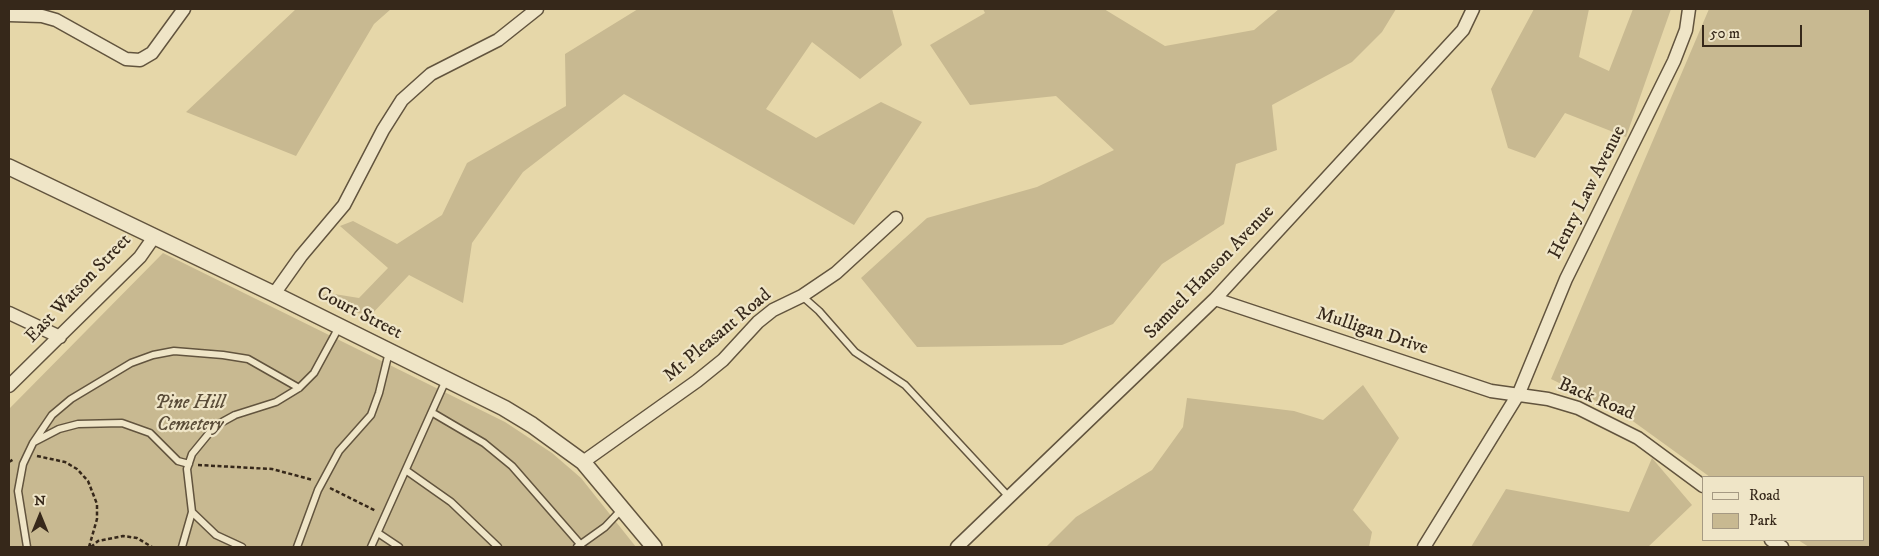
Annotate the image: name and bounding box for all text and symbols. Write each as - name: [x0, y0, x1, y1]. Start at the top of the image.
- scale bar: [1704, 15, 1804, 47]
- text: 50 m: [1710, 24, 1740, 43]
- street label: Henry Law Avenue: [1545, 123, 1631, 263]
- street label: Samuel Hanson Avenue: [1140, 201, 1280, 345]
- street label: East Watson Street: [21, 230, 137, 348]
- street label: Court Street: [312, 283, 406, 345]
- street label: Mt Pleasant Road: [660, 284, 776, 388]
- street label: Mulligan Drive: [1313, 303, 1431, 361]
- street label: Back Road: [1554, 374, 1638, 426]
- park label: Pine Hill Cemetery: [155, 393, 225, 437]
- legend: [1702, 476, 1864, 541]
- text: Road: [1749, 486, 1780, 505]
- north arrow: [15, 491, 65, 541]
- text: N: [34, 492, 46, 510]
- text: Park: [1749, 511, 1777, 530]

